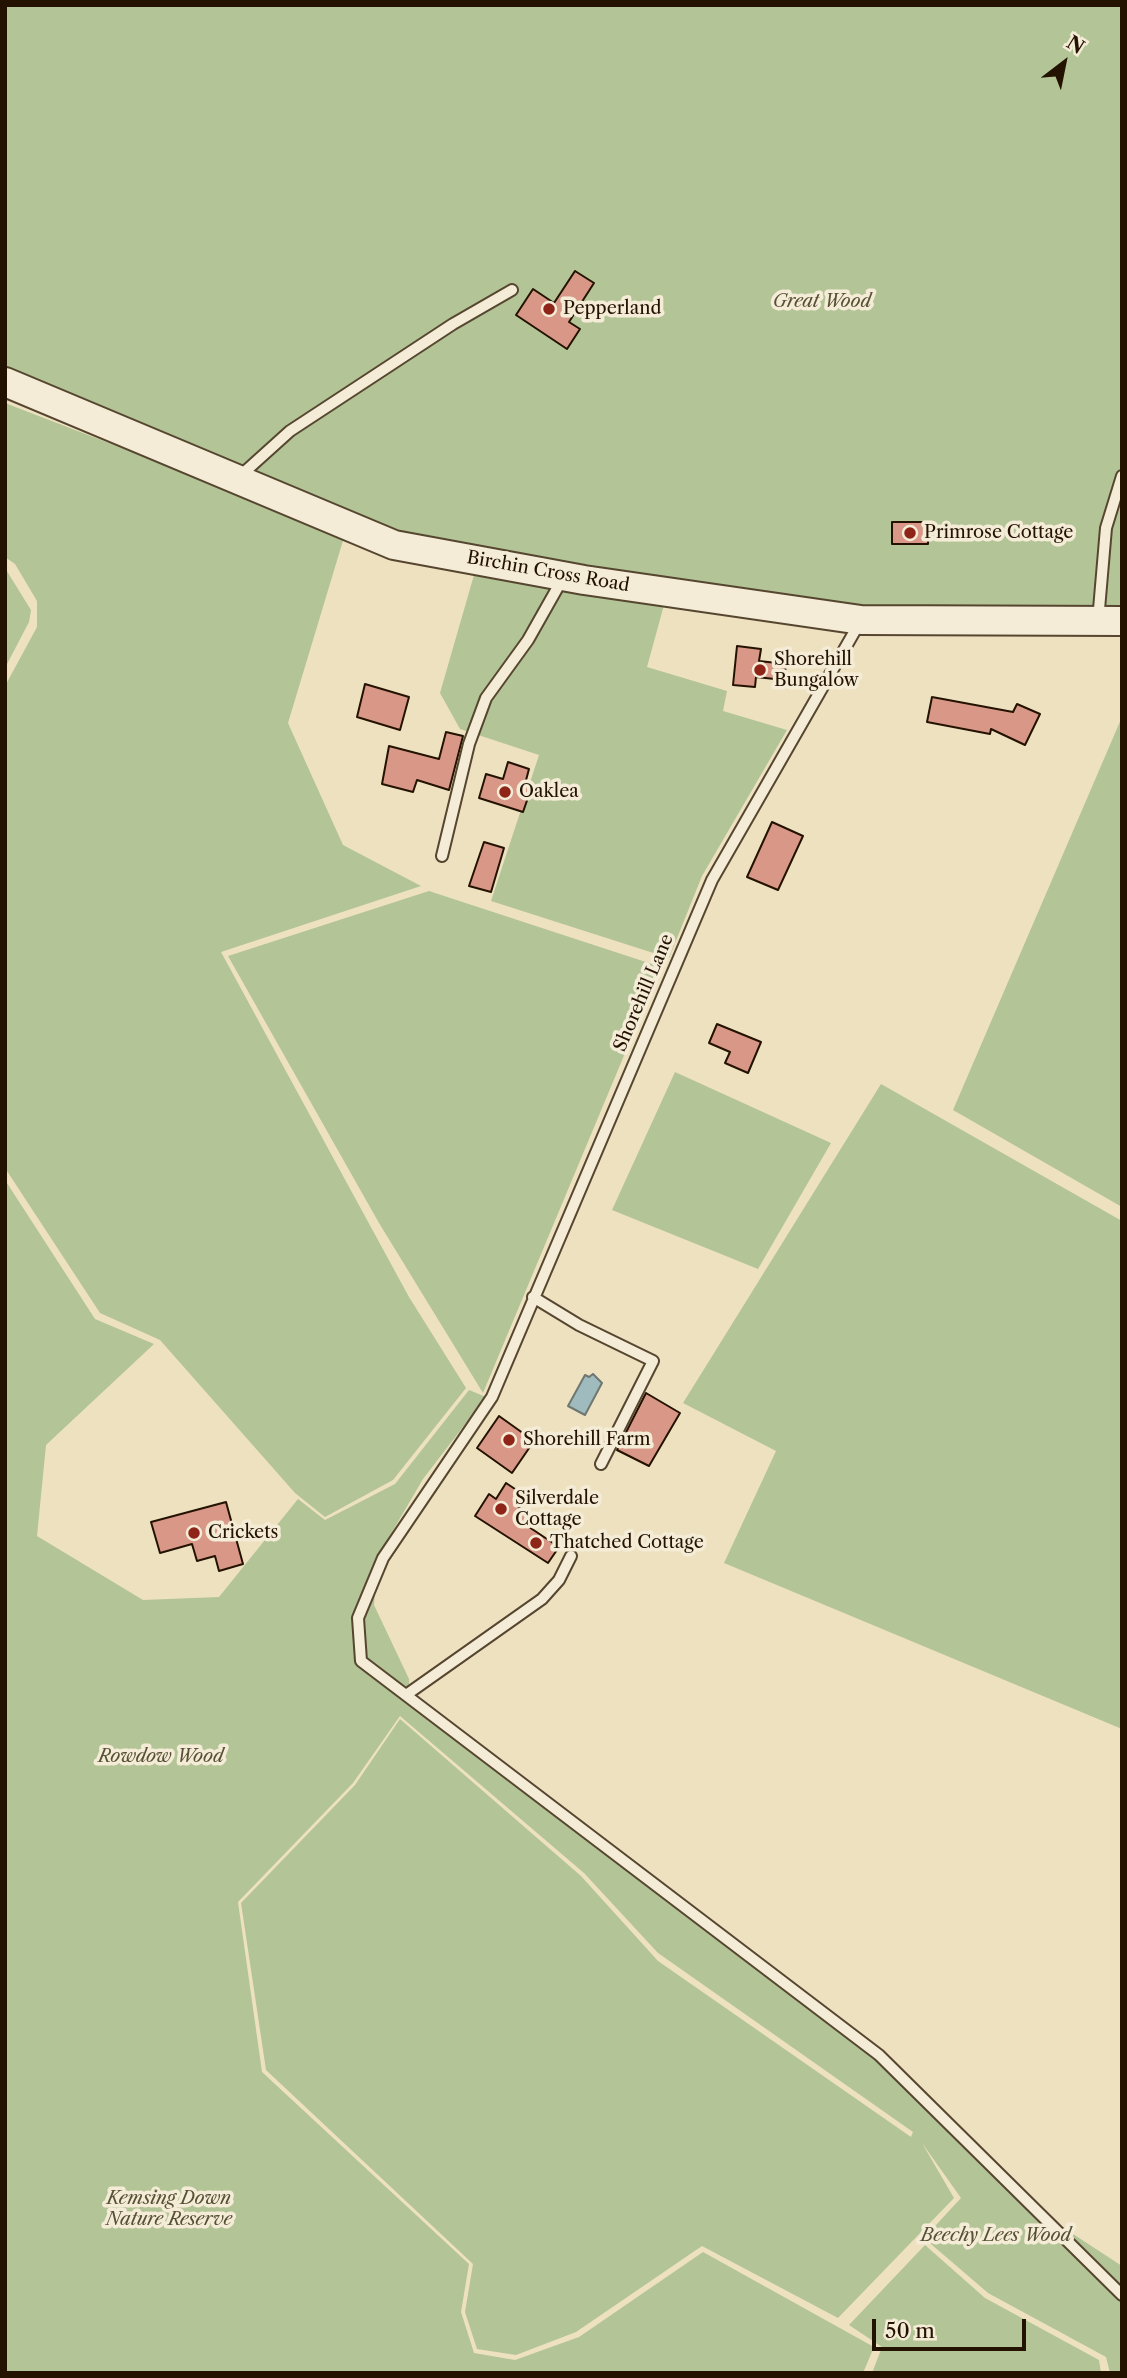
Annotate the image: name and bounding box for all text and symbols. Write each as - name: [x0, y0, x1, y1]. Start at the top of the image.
- north arrow: [1029, 28, 1099, 98]
- text: N: [1062, 31, 1088, 59]
- park label: Great Wood: [773, 291, 871, 313]
- place label: Pepperland: [563, 298, 661, 320]
- marker: Pepperland: [541, 301, 557, 317]
- place label: Primrose Cottage: [924, 522, 1073, 544]
- marker: Primrose Cottage: [902, 525, 918, 541]
- street label: Birchin Cross Road: [465, 547, 631, 597]
- place label: Shorehill Bungalow: [774, 649, 859, 692]
- marker: Shorehill Bungalow: [752, 662, 768, 678]
- place label: Oaklea: [519, 781, 579, 803]
- marker: Oaklea: [497, 784, 513, 800]
- street label: Shorehill Lane: [610, 931, 678, 1055]
- place label: Shorehill Farm: [523, 1429, 651, 1451]
- marker: Shorehill Farm: [501, 1432, 517, 1448]
- place label: Silverdale Cottage: [515, 1488, 599, 1530]
- marker: Silverdale Cottage: [493, 1501, 509, 1517]
- place label: Crickets: [208, 1522, 278, 1544]
- marker: Crickets: [186, 1525, 202, 1541]
- place label: Thatched Cottage: [550, 1532, 704, 1554]
- marker: Thatched Cottage: [528, 1535, 544, 1551]
- park label: Rowdow Wood: [98, 1746, 224, 1768]
- park label: Kemsing Down Nature Reserve: [106, 2188, 232, 2230]
- park label: Beechy Lees Wood: [921, 2225, 1071, 2247]
- scale bar: [875, 2304, 1029, 2348]
- text: 50 m: [885, 2318, 935, 2343]

